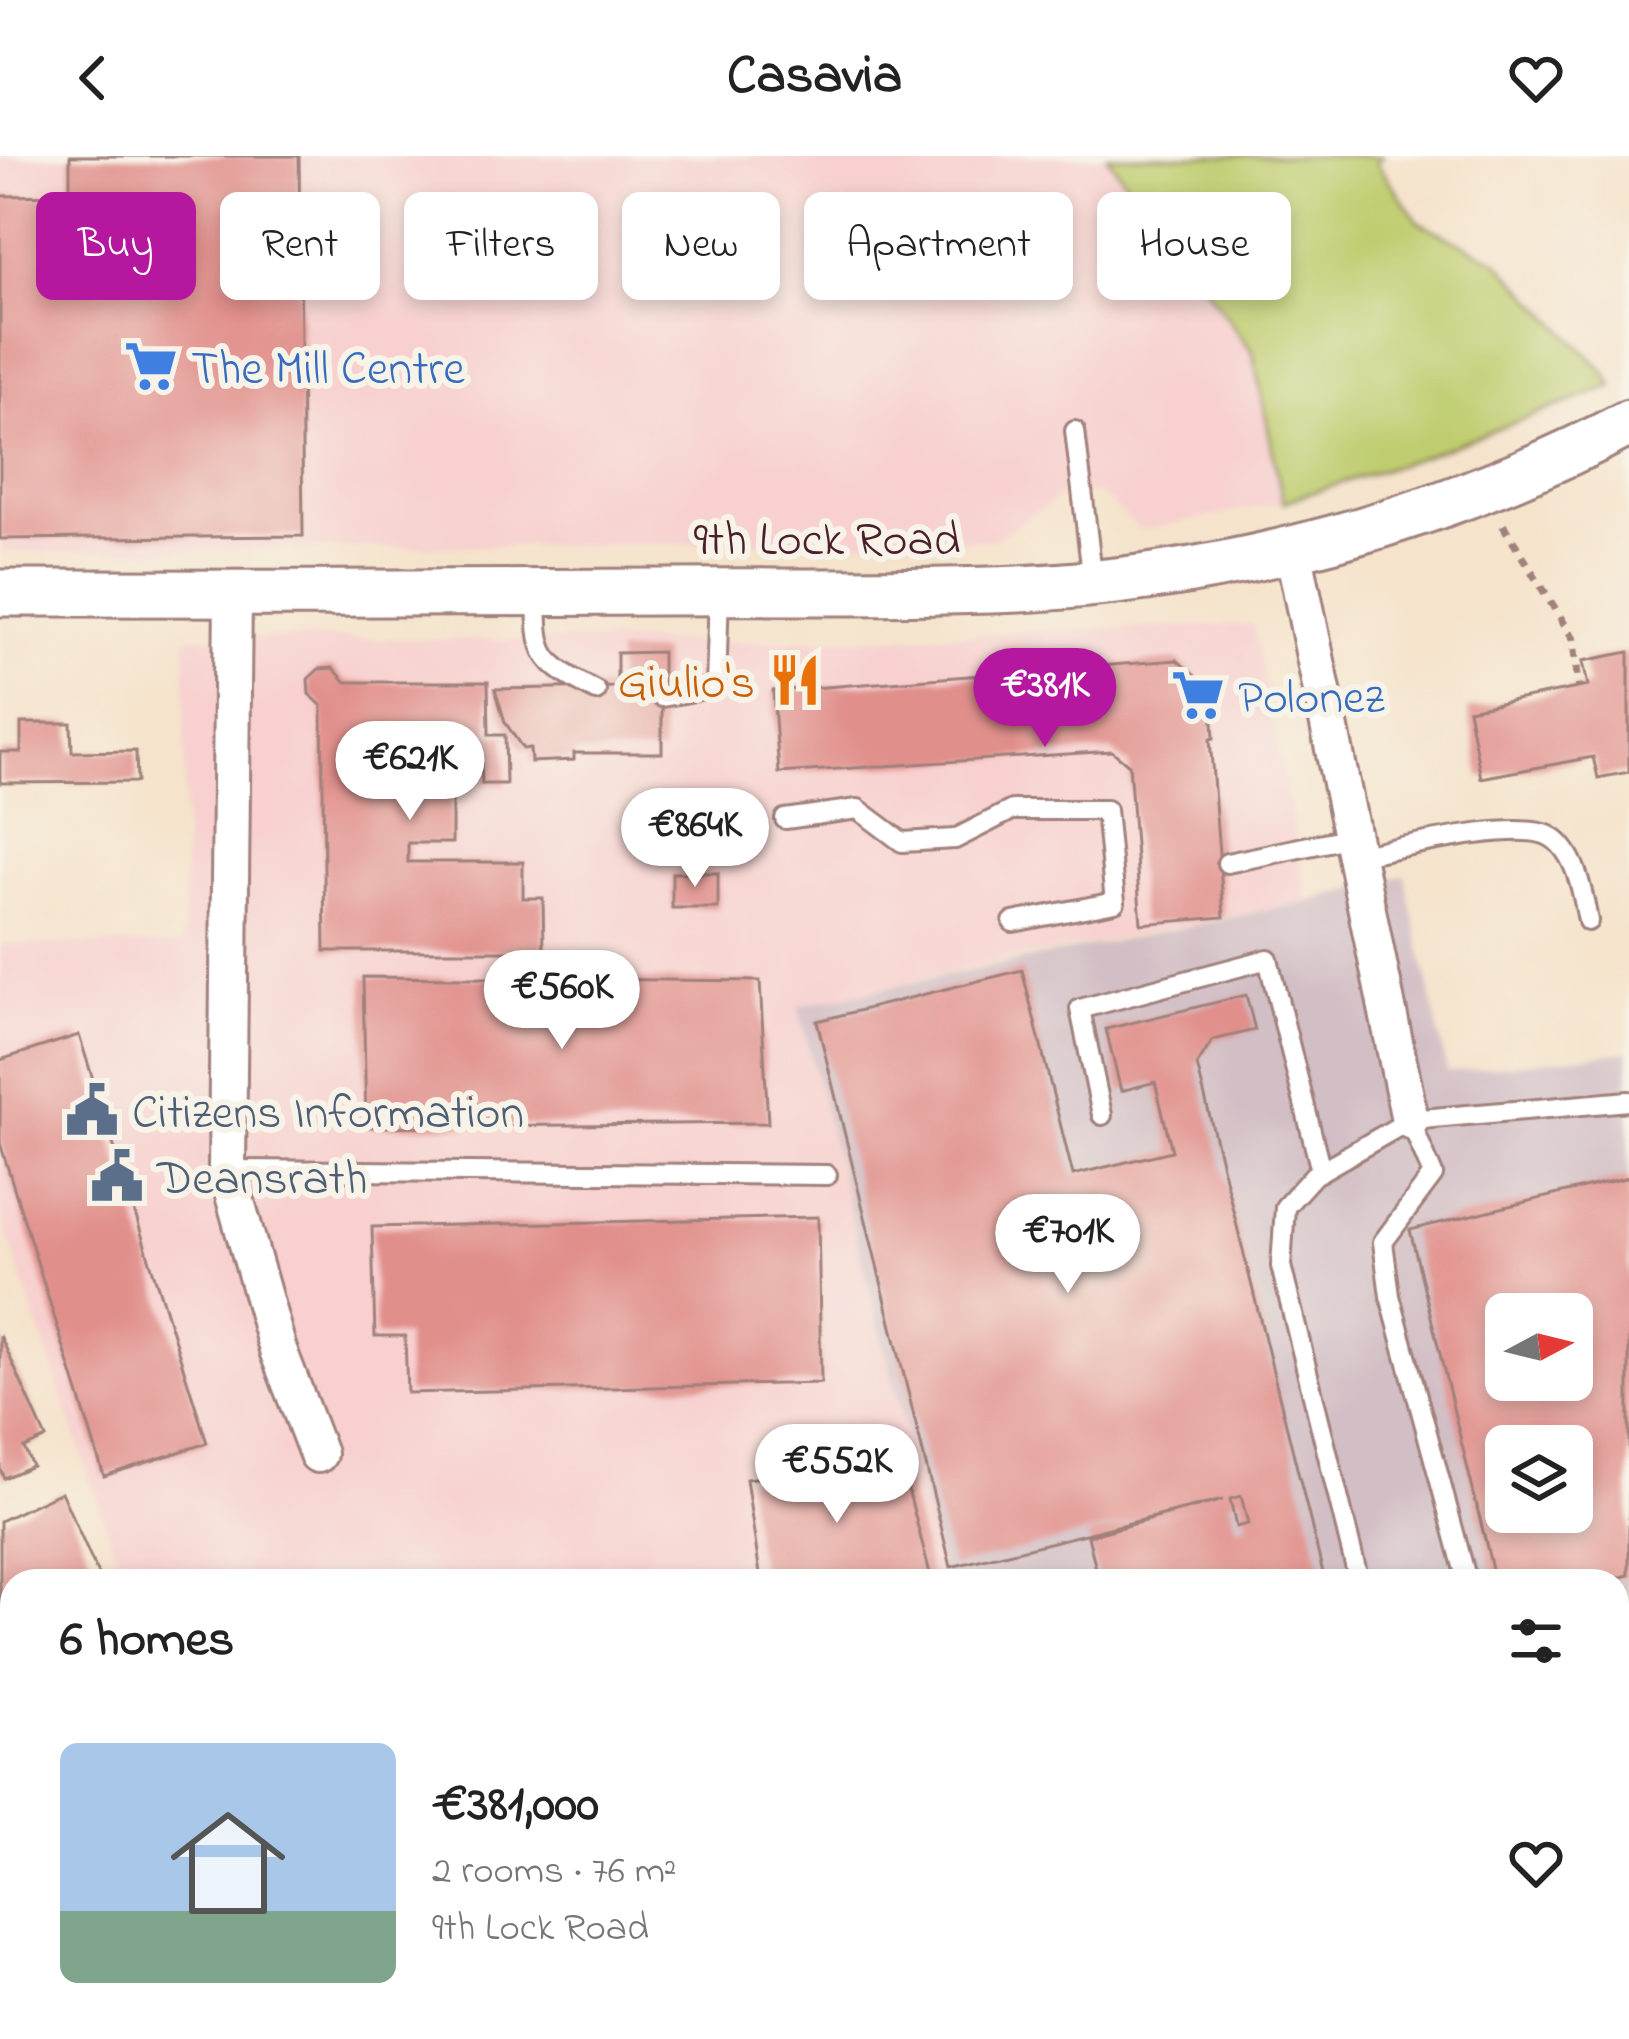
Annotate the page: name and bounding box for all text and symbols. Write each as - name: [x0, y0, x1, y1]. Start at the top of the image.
- text: Casavia: [727, 39, 902, 117]
- icon: back: [60, 45, 126, 111]
- icon: heart: [1503, 45, 1569, 111]
- chip: Buy: [36, 192, 196, 300]
- chip: Rent: [220, 192, 380, 300]
- chip: Filters: [404, 192, 598, 300]
- chip: New: [622, 192, 780, 300]
- chip: Apartment: [804, 192, 1073, 300]
- chip: House: [1097, 192, 1291, 300]
- place label: The Mill Centre: [191, 336, 465, 406]
- supermarket icon: The Mill Centre: [122, 337, 180, 395]
- street label: 9th Lock Road: [694, 507, 960, 577]
- pin: €381K: [961, 648, 1129, 750]
- place label: Giulio's: [618, 650, 755, 720]
- restaurant icon: Giulio's: [766, 651, 824, 709]
- text: €381K: [1000, 658, 1090, 715]
- place label: Polonez: [1238, 665, 1386, 735]
- supermarket icon: Polonez: [1169, 666, 1227, 724]
- pin: €621K: [326, 721, 494, 823]
- text: €621K: [362, 731, 458, 788]
- pin: €864K: [611, 788, 779, 890]
- text: €864K: [648, 798, 742, 855]
- pin: €560K: [478, 950, 646, 1052]
- text: €560K: [511, 960, 613, 1017]
- place label: Citizens Information: [132, 1080, 524, 1150]
- public building icon: Citizens Information: [63, 1081, 121, 1139]
- place label: Deansrath: [156, 1146, 367, 1216]
- public building icon: Deansrath: [88, 1147, 146, 1205]
- pin: €701K: [984, 1194, 1152, 1296]
- text: €701K: [1022, 1204, 1114, 1261]
- north arrow: [1485, 1293, 1593, 1401]
- map controls: [1485, 1293, 1593, 1533]
- pin: €552K: [753, 1424, 921, 1526]
- button: layers: [1485, 1425, 1593, 1533]
- text: €552K: [782, 1434, 892, 1491]
- text: 6 homes: [60, 1604, 234, 1679]
- icon: filters: [1503, 1608, 1569, 1674]
- text: €381,000: [432, 1769, 599, 1844]
- icon: home: [156, 1791, 300, 1935]
- icon: heart: [1503, 1830, 1569, 1896]
- text: 2 rooms · 76 m²: [432, 1844, 677, 1901]
- text: 9th Lock Road: [432, 1901, 649, 1958]

